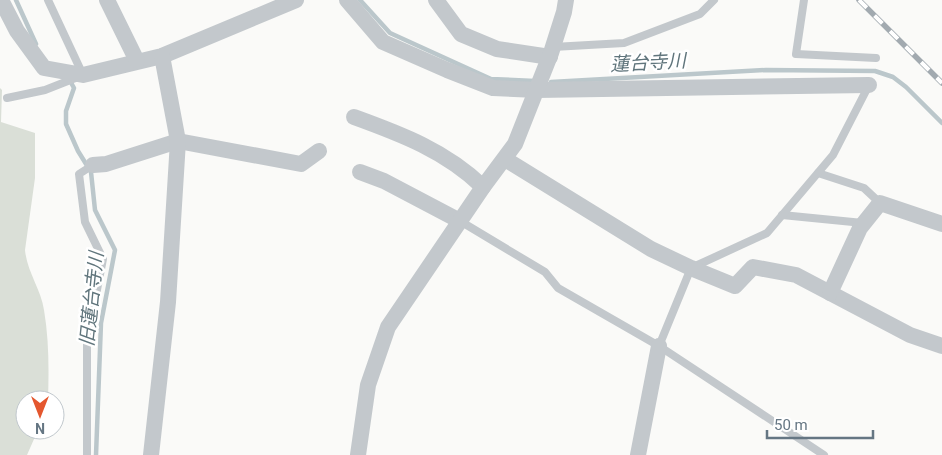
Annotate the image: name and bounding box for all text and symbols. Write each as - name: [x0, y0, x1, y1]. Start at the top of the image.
- water label: 蓮台寺川: [609, 49, 689, 76]
- water label: 旧蓮台寺川: [75, 249, 108, 348]
- north arrow: [15, 390, 65, 440]
- scale bar: [767, 408, 873, 440]
- text: 50 m: [774, 416, 808, 434]
- text: N: [35, 420, 45, 436]

